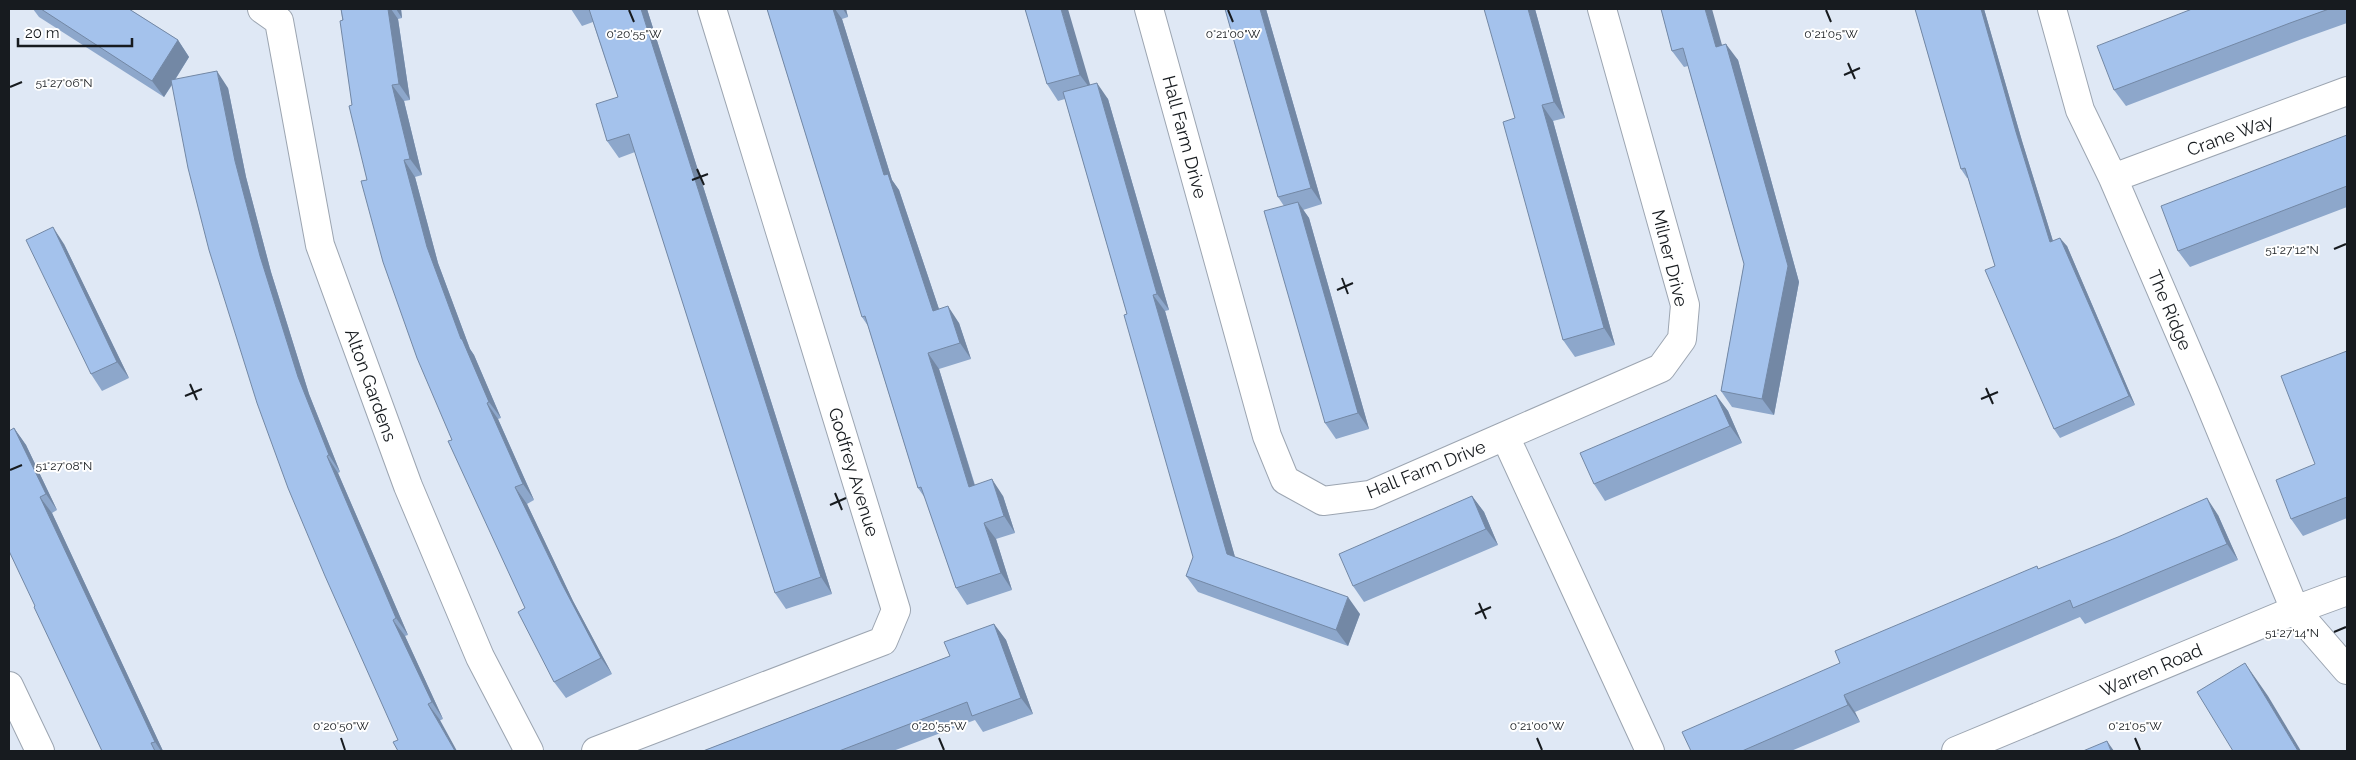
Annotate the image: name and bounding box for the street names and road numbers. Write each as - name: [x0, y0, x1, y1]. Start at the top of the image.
- street label: Hall Farm Drive: [1158, 73, 1212, 201]
- street label: Crane Way: [2184, 110, 2276, 160]
- street label: Milner Drive: [1648, 207, 1692, 309]
- street label: The Ridge: [2144, 267, 2196, 354]
- street label: Alton Gardens: [341, 326, 401, 445]
- street label: Godfrey Avenue: [824, 405, 884, 539]
- street label: Hall Farm Drive: [1363, 435, 1489, 502]
- street label: Warren Road: [2097, 639, 2205, 701]

